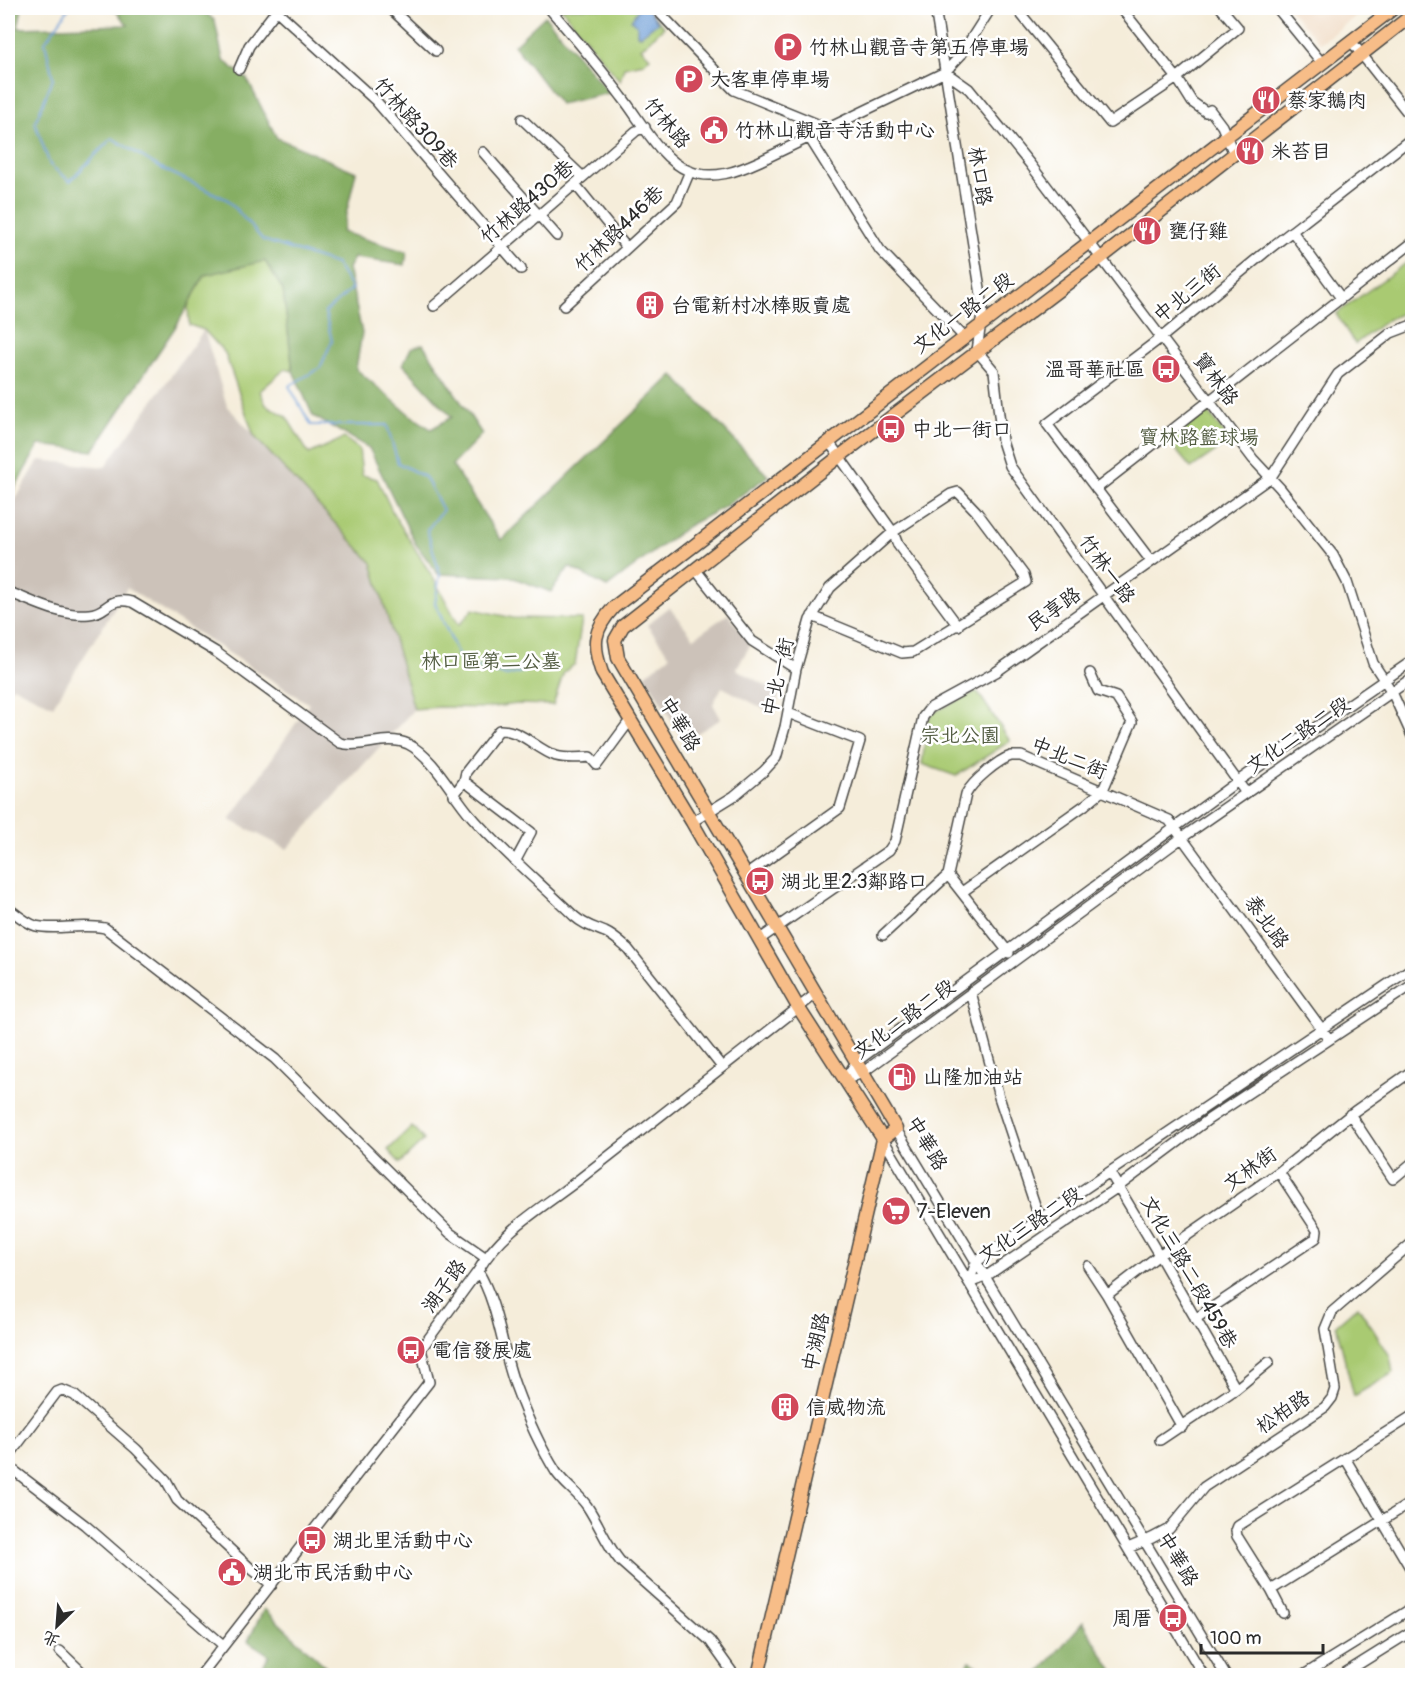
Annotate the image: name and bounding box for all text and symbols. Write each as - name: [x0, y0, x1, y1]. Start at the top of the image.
- parking icon: 竹林山觀音寺第五停車場: [772, 31, 804, 63]
- place label: 竹林山觀音寺第五停車場: [809, 35, 1029, 60]
- parking icon: 大客車停車場: [673, 63, 705, 95]
- place label: 大客車停車場: [710, 67, 830, 92]
- street label: 竹林路309巷: [368, 72, 464, 175]
- restaurant icon: 蔡家鵝肉: [1250, 84, 1282, 116]
- place label: 蔡家鵝肉: [1287, 88, 1367, 113]
- street label: 竹林路: [638, 92, 697, 155]
- public building icon: 竹林山觀音寺活動中心: [698, 114, 730, 146]
- place label: 竹林山觀音寺活動中心: [735, 118, 935, 143]
- restaurant icon: 米苔目: [1234, 135, 1266, 167]
- place label: 米苔目: [1271, 139, 1331, 164]
- street label: 林口路: [963, 144, 997, 209]
- street label: 竹林路430巷: [475, 154, 580, 250]
- street label: 竹林路446巷: [569, 179, 670, 278]
- restaurant icon: 甕仔雞: [1131, 215, 1163, 247]
- place label: 甕仔雞: [1168, 219, 1228, 244]
- street label: 中北三街: [1148, 258, 1226, 328]
- street label: 文化一路二段: [908, 267, 1018, 359]
- building icon: 台電新村冰棒販賣處: [634, 289, 666, 321]
- place label: 台電新村冰棒販賣處: [671, 293, 851, 318]
- street label: 寶林路: [1188, 348, 1245, 411]
- bus stop icon: 溫哥華社區: [1150, 353, 1182, 385]
- place label: 溫哥華社區: [1045, 357, 1145, 382]
- bus stop icon: 中北一街口: [875, 413, 907, 445]
- place label: 中北一街口: [912, 417, 1012, 442]
- park label: 寶林路籃球場: [1139, 425, 1259, 450]
- street label: 竹林一路: [1073, 529, 1141, 610]
- street label: 民享路: [1022, 581, 1087, 636]
- street label: 中北一街: [757, 635, 799, 719]
- park label: 林口區第二公墓: [421, 649, 561, 674]
- street label: 文化二路二段: [1241, 691, 1355, 779]
- street label: 中華路: [654, 692, 707, 757]
- park label: 宗北公園: [920, 723, 1000, 748]
- street label: 中北二街: [1027, 731, 1111, 785]
- bus stop icon: 湖北里2.3鄰路口: [744, 865, 776, 897]
- place label: 湖北里2.3鄰路口: [781, 869, 928, 894]
- street label: 泰北路: [1239, 890, 1295, 954]
- street label: 文化二路二段: [848, 974, 960, 1064]
- fuel station icon: 山隆加油站: [886, 1061, 918, 1093]
- place label: 山隆加油站: [923, 1065, 1023, 1090]
- street label: 中華路: [901, 1111, 954, 1176]
- street label: 文林街: [1218, 1141, 1282, 1197]
- street label: 文化三路二段: [973, 1181, 1087, 1269]
- street label: 文化三路二段459巷: [1135, 1191, 1244, 1354]
- supermarket icon: 7-Eleven: [880, 1195, 912, 1227]
- place label: 7-Eleven: [917, 1199, 991, 1224]
- street label: 湖子路: [416, 1254, 472, 1318]
- street label: 中湖路: [797, 1309, 835, 1374]
- bus stop icon: 電信發展處: [395, 1334, 427, 1366]
- place label: 電信發展處: [432, 1338, 532, 1363]
- street label: 松柏路: [1251, 1384, 1316, 1439]
- building icon: 信威物流: [769, 1391, 801, 1423]
- place label: 信威物流: [806, 1395, 886, 1420]
- bus stop icon: 湖北里活動中心: [296, 1524, 328, 1556]
- street label: 中華路: [1152, 1527, 1205, 1592]
- place label: 湖北里活動中心: [333, 1528, 473, 1553]
- public building icon: 湖北市民活動中心: [216, 1556, 248, 1588]
- place label: 湖北市民活動中心: [253, 1560, 413, 1585]
- north arrow: [27, 1596, 87, 1656]
- bus stop icon: 周厝: [1157, 1602, 1189, 1634]
- place label: 周厝: [1112, 1606, 1152, 1631]
- scale bar: [1201, 1617, 1322, 1655]
- text: 北: [40, 1626, 63, 1651]
- text: 100 m: [1210, 1627, 1262, 1650]

